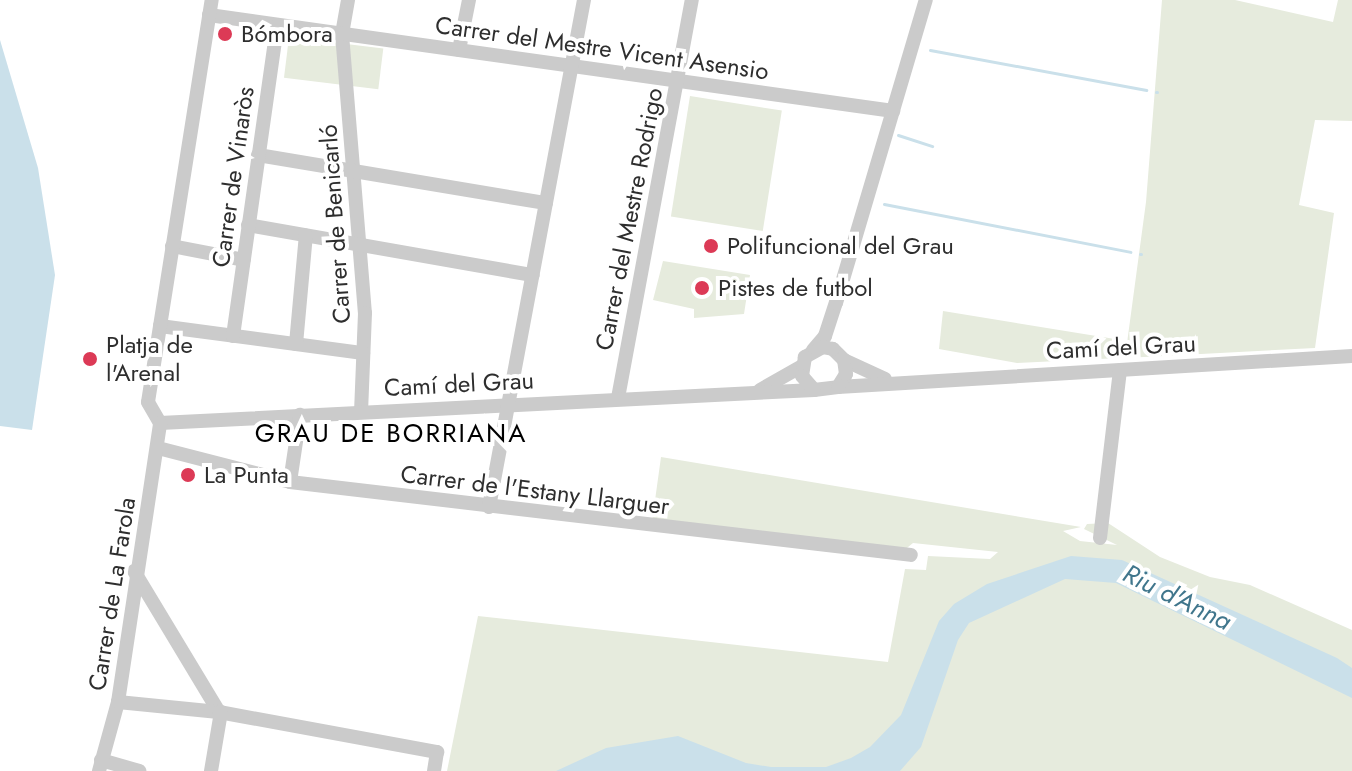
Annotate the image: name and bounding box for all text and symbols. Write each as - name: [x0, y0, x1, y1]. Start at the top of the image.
- street label: Carrer del Mestre Vicent Asensio: [434, 10, 770, 86]
- place label: Bómbora: [241, 20, 333, 48]
- marker: Bómbora: [216, 25, 234, 43]
- street label: Carrer de Vinaròs: [206, 85, 260, 269]
- street label: Carrer del Mestre Rodrigo: [589, 85, 669, 353]
- street label: Carrer de Benicarló: [314, 123, 356, 325]
- place label: Polifuncional del Grau: [727, 232, 954, 260]
- marker: Polifuncional del Grau: [702, 237, 720, 255]
- place label: Pistes de futbol: [718, 274, 873, 302]
- marker: Pistes de futbol: [693, 279, 711, 297]
- street label: Camí del Grau: [1045, 329, 1197, 365]
- place label: Platja de l'Arenal: [106, 331, 193, 387]
- marker: Platja de l'Arenal: [81, 350, 99, 368]
- street label: Camí del Grau: [383, 366, 535, 402]
- district label: GRAU DE BORRIANA: [255, 418, 527, 450]
- street label: Carrer de l'Estany Llarguer: [399, 459, 671, 521]
- place label: La Punta: [204, 461, 289, 489]
- marker: La Punta: [179, 466, 197, 484]
- street label: Carrer de La Farola: [82, 495, 142, 693]
- water label: Riu d'Anna: [1118, 558, 1236, 638]

